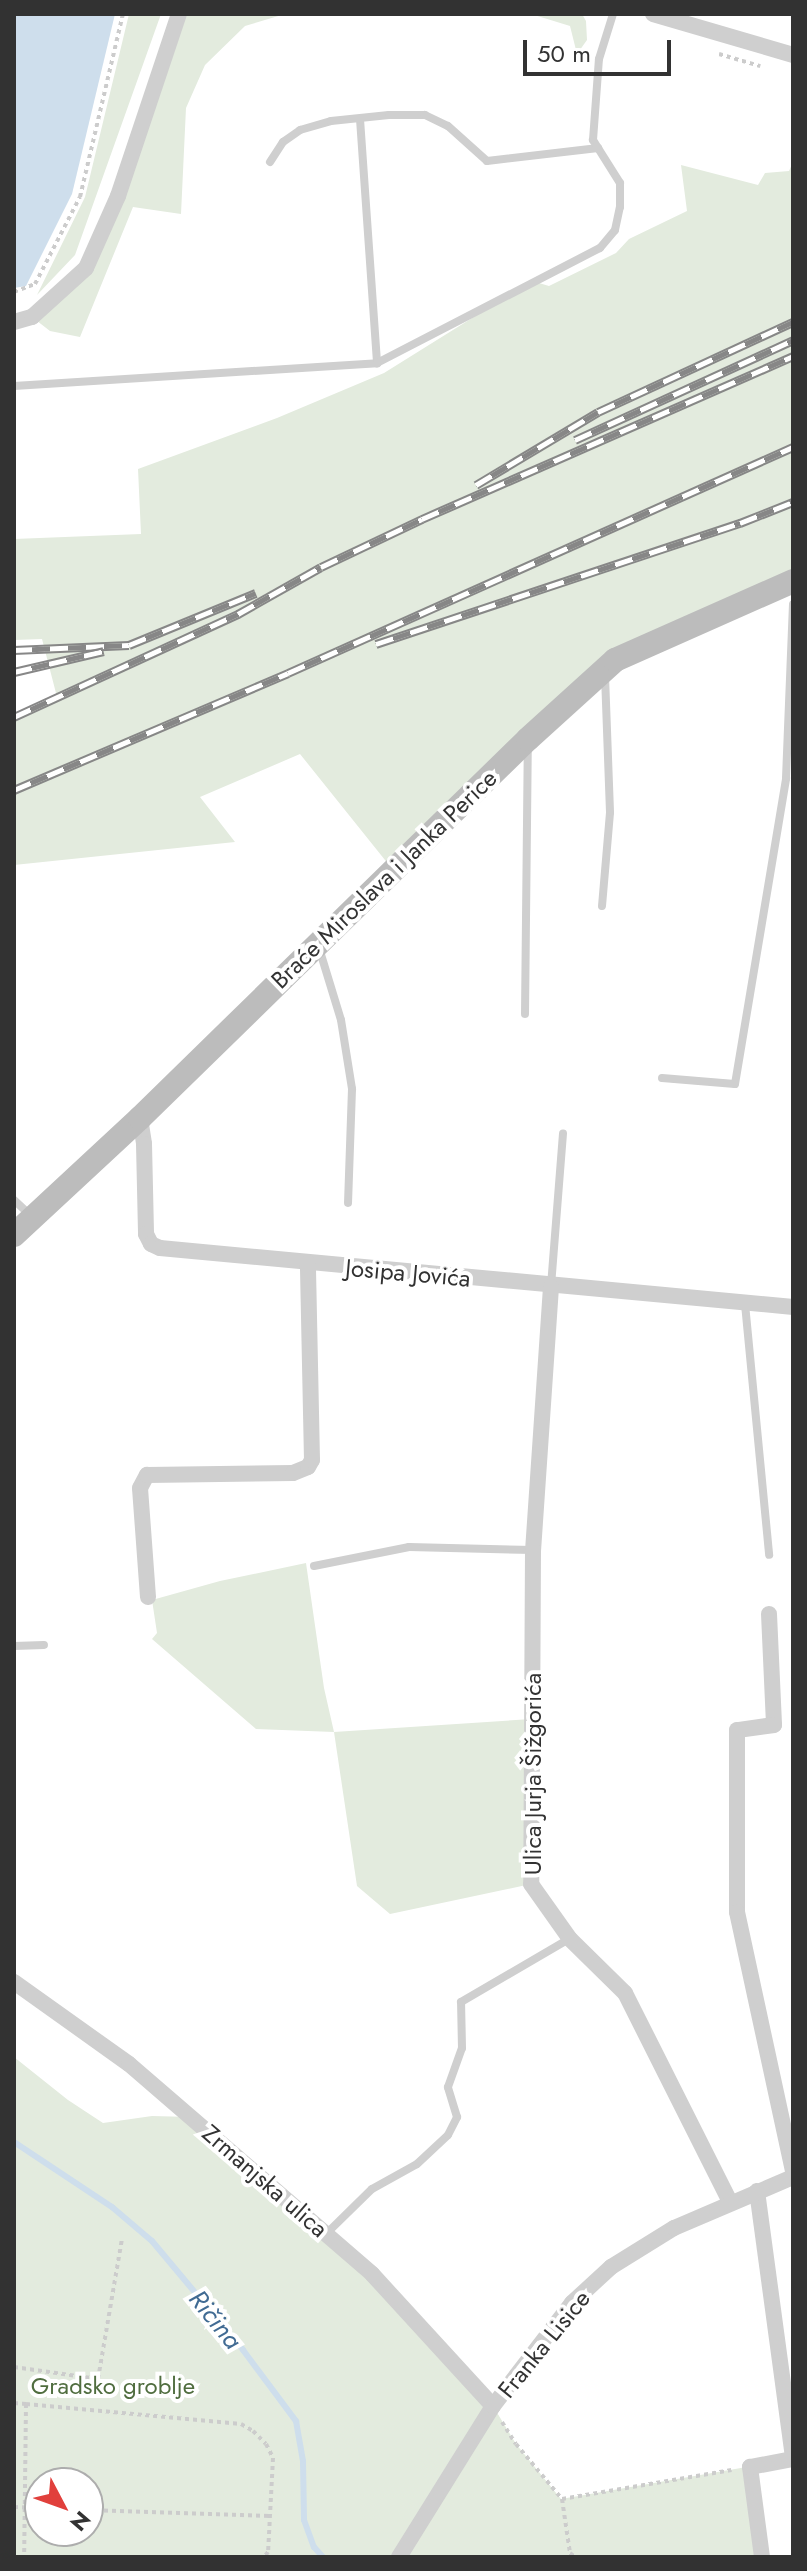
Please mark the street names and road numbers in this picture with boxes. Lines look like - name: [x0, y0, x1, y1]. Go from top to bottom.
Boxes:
- street label: Braće Miroslava i Janka Perice: [265, 764, 503, 994]
- street label: Josipa Jovića: [344, 1253, 472, 1293]
- street label: Ulica Jurja Šižgorića: [519, 1673, 547, 1875]
- street label: Zrmanjska ulica: [196, 2119, 334, 2243]
- street label: Franka Lisice: [492, 2284, 596, 2404]

